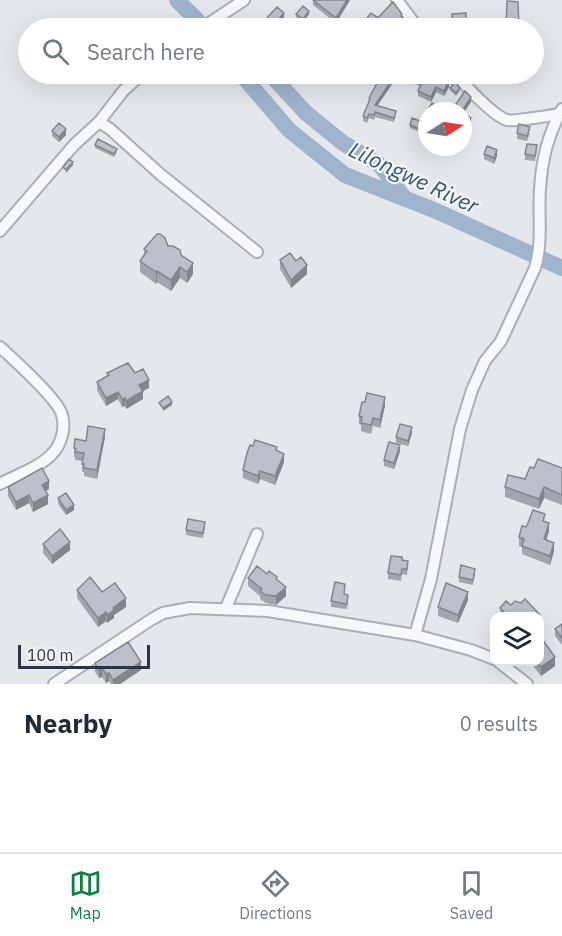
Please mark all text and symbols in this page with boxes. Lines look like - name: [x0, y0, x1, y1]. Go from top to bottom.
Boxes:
- search box: [18, 18, 544, 84]
- icon: search: [39, 35, 72, 68]
- text: Search here: [87, 37, 205, 66]
- north arrow: [418, 102, 472, 156]
- water label: Lilongwe River: [345, 134, 484, 220]
- map controls: [490, 612, 544, 666]
- button: layers: [490, 612, 544, 666]
- scale bar: [18, 642, 150, 670]
- text: 100 m: [27, 645, 74, 665]
- text: Nearby: [24, 706, 112, 740]
- text: 0 results: [460, 710, 538, 737]
- tab: Map: [69, 867, 102, 923]
- tab: Directions: [239, 867, 312, 923]
- tab: Saved: [450, 867, 493, 923]

